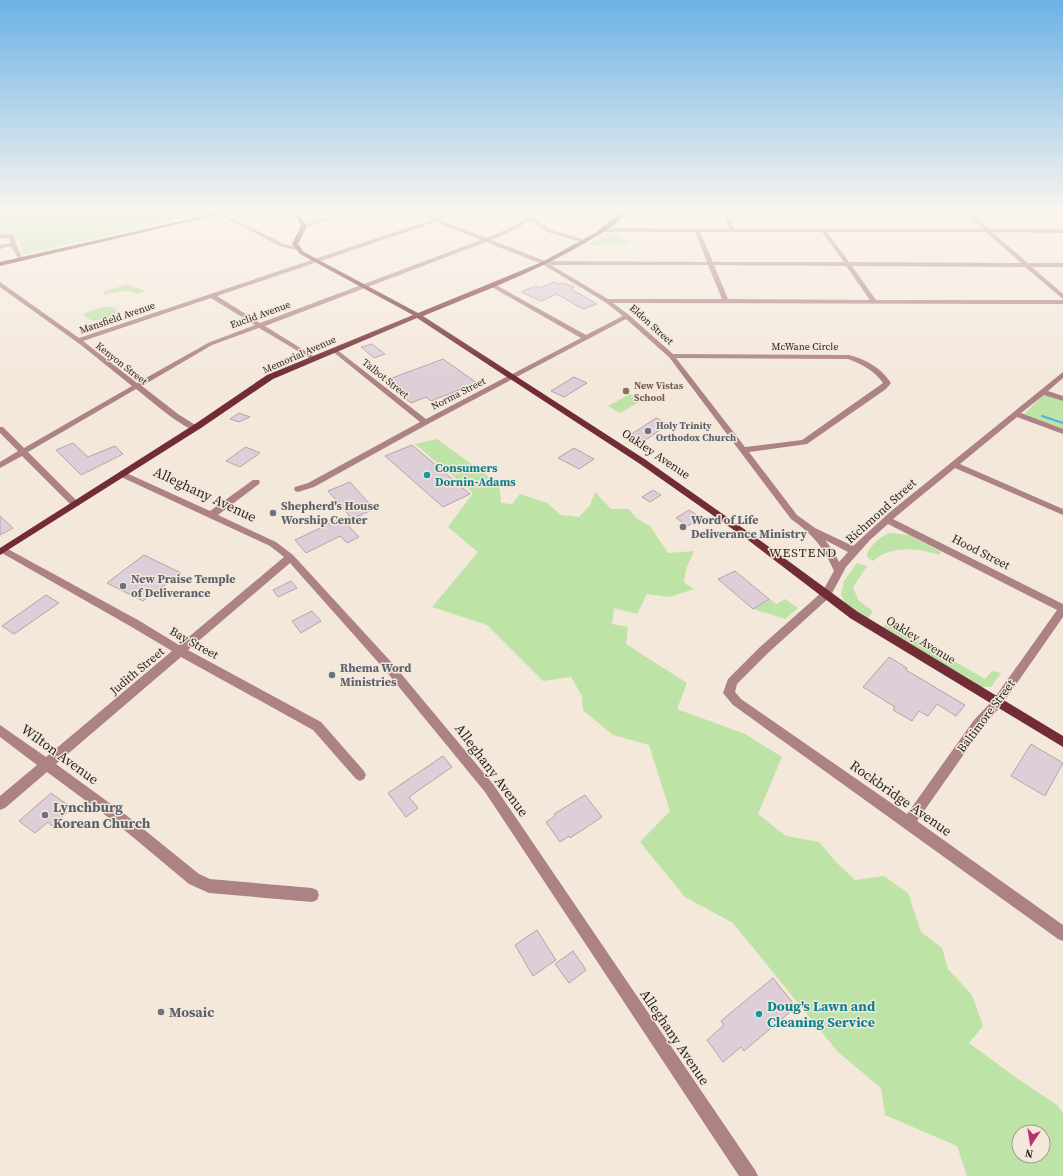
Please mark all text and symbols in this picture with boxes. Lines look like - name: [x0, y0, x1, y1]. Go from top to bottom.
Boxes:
- street label: Mansfield Avenue: [78, 298, 157, 336]
- street label: Euclid Avenue: [228, 298, 292, 331]
- street label: Eldon Street: [627, 301, 677, 348]
- street label: Memorial Avenue: [261, 332, 338, 376]
- street label: Kenyon Street: [93, 339, 151, 388]
- street label: McWane Circle: [772, 340, 838, 353]
- street label: Talbot Street: [360, 356, 412, 402]
- street label: Norma Street: [429, 374, 488, 413]
- place label: New Vistas School: [634, 379, 684, 404]
- marker: New Vistas School: [621, 386, 631, 396]
- place label: Holy Trinity Orthodox Church: [656, 419, 736, 444]
- street label: Oakley Avenue: [619, 425, 693, 483]
- marker: Holy Trinity Orthodox Church: [643, 426, 653, 436]
- place label: Consumers Dornin-Adams: [435, 460, 516, 490]
- street label: Alleghany Avenue: [150, 461, 260, 527]
- marker: Consumers Dornin-Adams: [422, 470, 432, 480]
- street label: Richmond Street: [842, 475, 920, 547]
- place label: Shepherd's House Worship Center: [281, 498, 379, 528]
- marker: Shepherd's House Worship Center: [268, 508, 278, 518]
- place label: Word of Life Deliverance Ministry: [691, 512, 808, 542]
- marker: Word of Life Deliverance Ministry: [678, 522, 688, 532]
- street label: Hood Street: [949, 531, 1013, 573]
- district label: WESTEND: [769, 544, 837, 561]
- place label: New Praise Temple of Deliverance: [131, 571, 236, 601]
- marker: New Praise Temple of Deliverance: [118, 581, 128, 591]
- street label: Oakley Avenue: [883, 612, 959, 668]
- street label: Bay Street: [167, 623, 221, 663]
- street label: Judith Street: [106, 643, 168, 699]
- place label: Rhema Word Ministries: [340, 660, 411, 690]
- marker: Rhema Word Ministries: [327, 670, 337, 680]
- street label: Baltimore Street: [953, 676, 1019, 756]
- street label: Wilton Avenue: [17, 719, 103, 789]
- street label: Alleghany Avenue: [450, 719, 534, 821]
- street label: Rockbridge Avenue: [846, 755, 956, 841]
- place label: Lynchburg Korean Church: [53, 797, 151, 833]
- marker: Lynchburg Korean Church: [40, 810, 50, 820]
- street label: Alleghany Avenue: [635, 985, 715, 1089]
- place label: Doug's Lawn and Cleaning Service: [767, 996, 876, 1032]
- place label: Mosaic: [169, 1002, 214, 1022]
- marker: Mosaic: [156, 1007, 166, 1017]
- marker: Doug's Lawn and Cleaning Service: [754, 1009, 764, 1019]
- north arrow: [1011, 1124, 1051, 1164]
- text: N: [1024, 1145, 1035, 1161]

